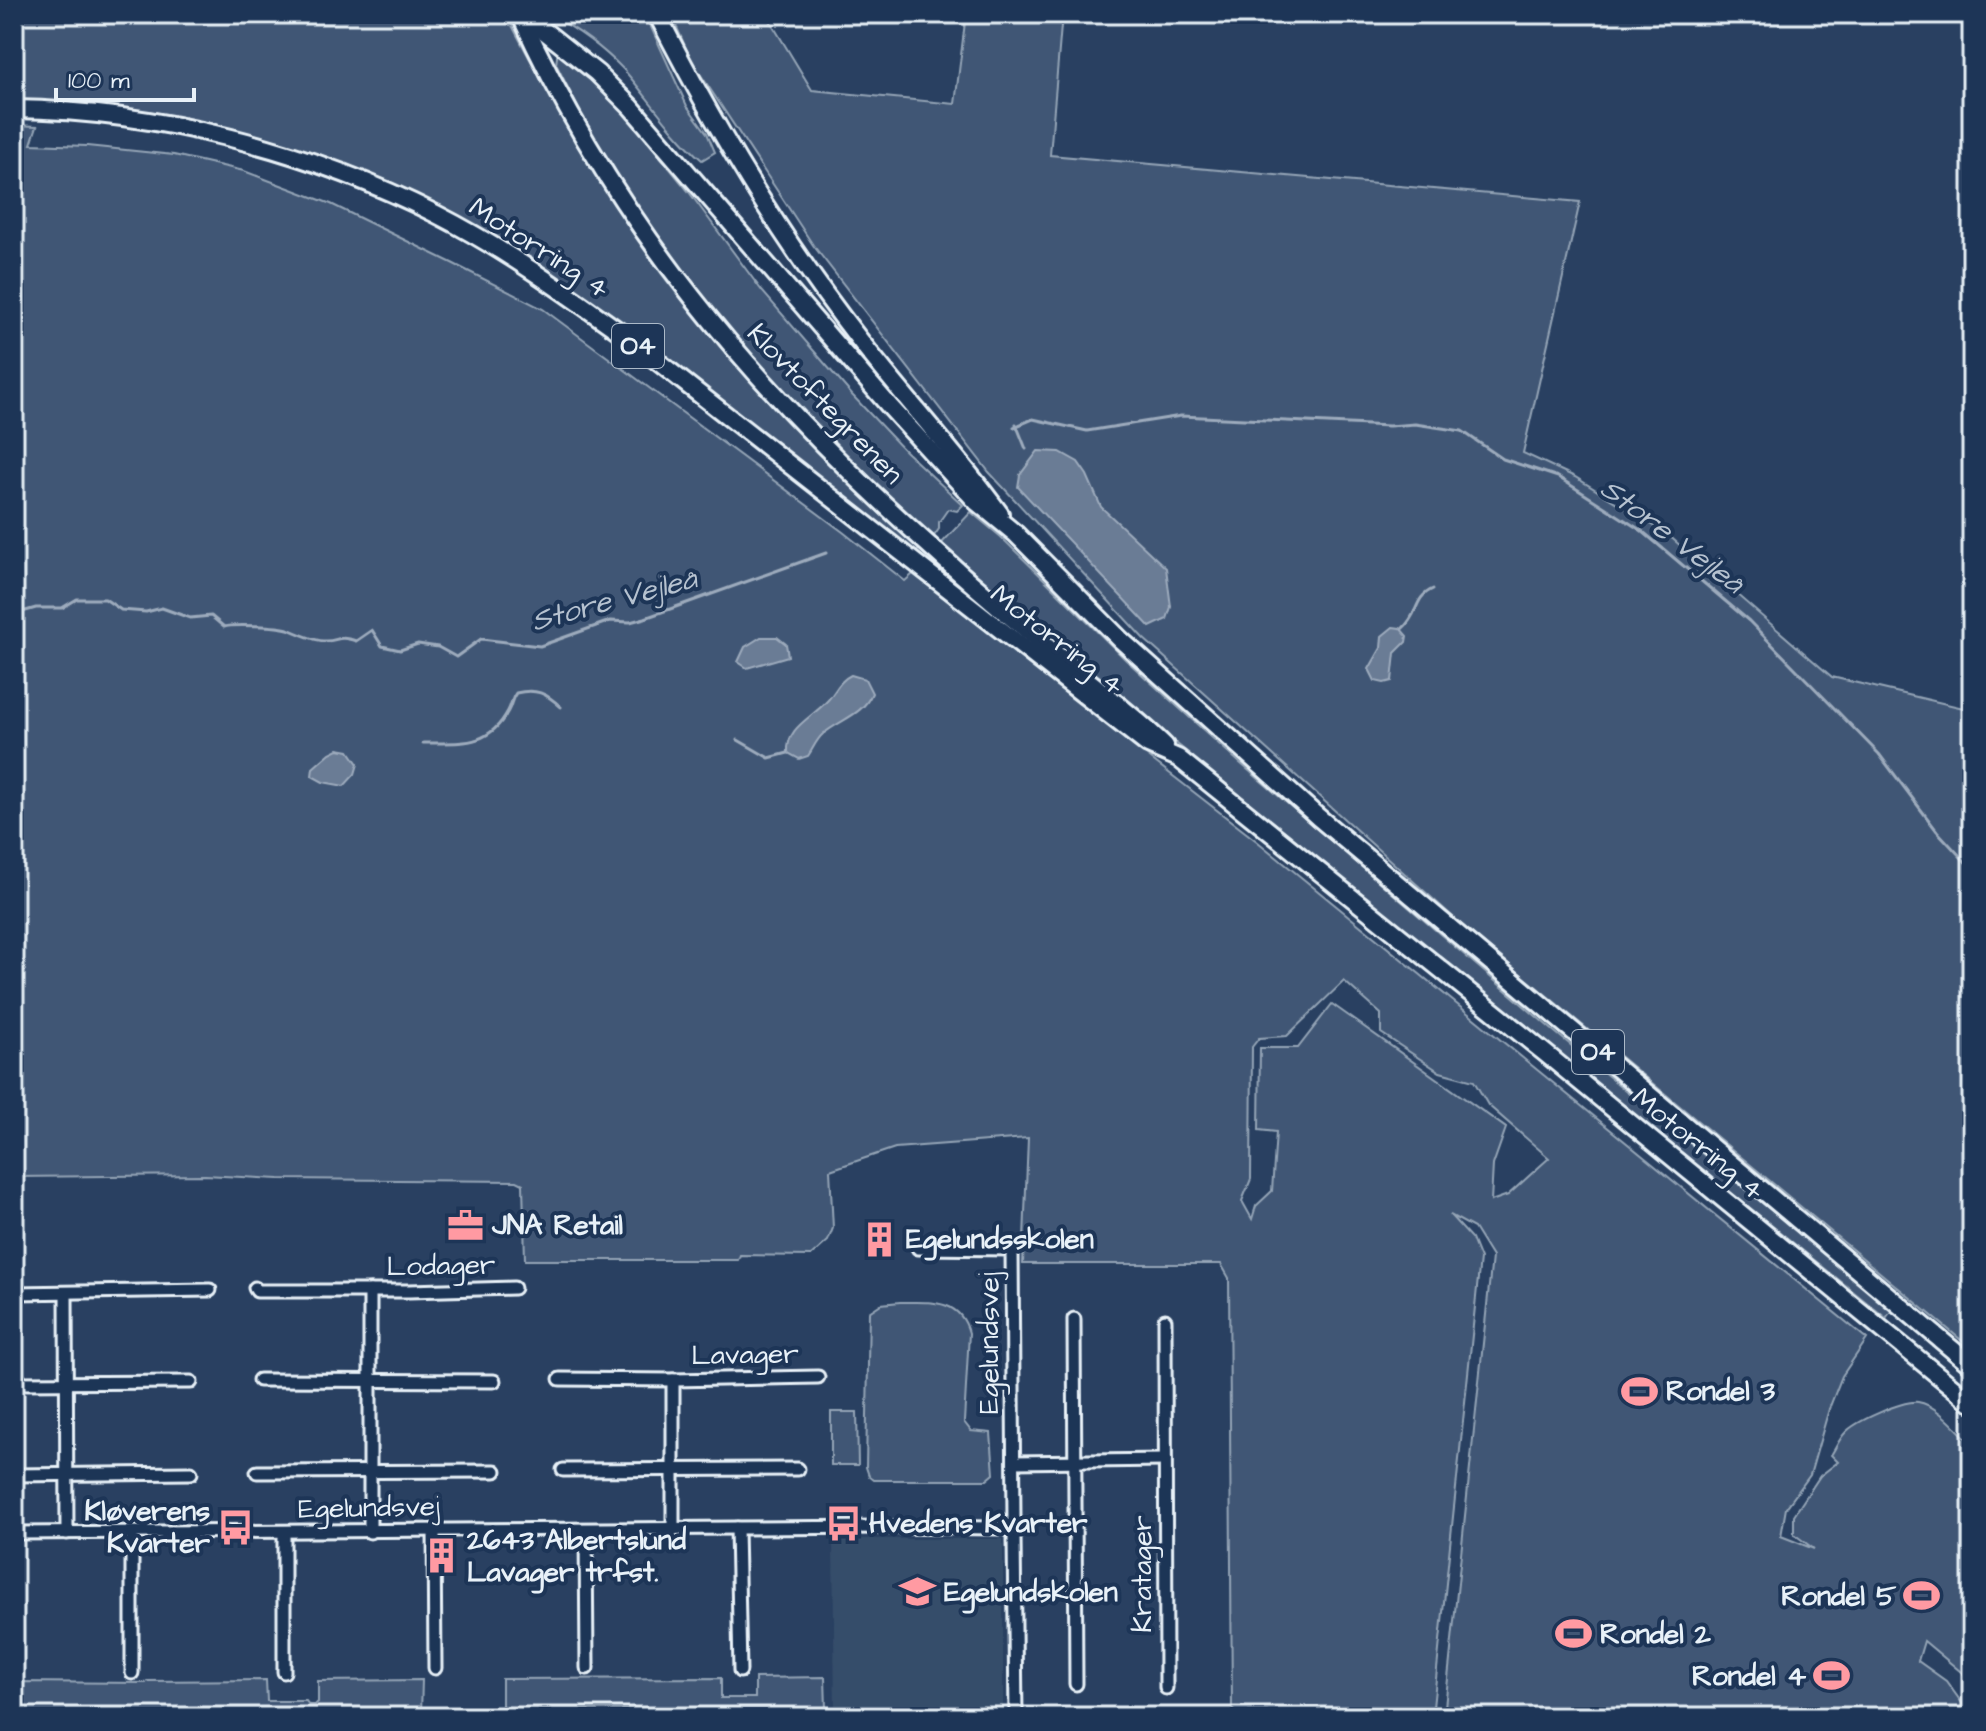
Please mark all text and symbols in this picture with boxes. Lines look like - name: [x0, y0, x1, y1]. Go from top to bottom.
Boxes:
- scale bar: [56, 52, 194, 102]
- text: 100 m: [68, 64, 130, 98]
- street label: Motorring 4: [461, 188, 617, 309]
- street label: Klovtoftegrenen: [737, 315, 912, 494]
- road number: O4: [612, 324, 664, 368]
- water label: Store Vejleå: [1592, 468, 1754, 605]
- water label: Store Vejleå: [527, 557, 703, 642]
- street label: Motorring 4: [981, 575, 1132, 705]
- road number: O4: [1572, 1030, 1624, 1074]
- street label: Motorring 4: [1623, 1079, 1772, 1210]
- office icon: JNA Retail: [447, 1206, 485, 1244]
- place label: JNA Retail: [491, 1206, 623, 1245]
- building icon: Egelundsskolen: [861, 1220, 899, 1258]
- place label: Egelundsskolen: [906, 1220, 1094, 1261]
- street label: Lodager: [386, 1246, 496, 1287]
- street label: Egelundsvej: [970, 1272, 1010, 1414]
- street label: Lavager: [691, 1335, 799, 1376]
- sports icon: Rondel 3: [1621, 1372, 1659, 1410]
- place label: Rondel 3: [1666, 1372, 1776, 1411]
- street label: Egelundsvej: [298, 1487, 440, 1530]
- place label: Kløverens Kvarter: [85, 1492, 211, 1563]
- bus stop icon: Hvedens Kvarter: [824, 1504, 862, 1542]
- place label: Hvedens Kvarter: [869, 1504, 1088, 1543]
- bus stop icon: Kløverens Kvarter: [217, 1508, 255, 1546]
- street label: Kratager: [1123, 1515, 1163, 1633]
- place label: 2643 Albertslund Lavager trfst.: [466, 1521, 687, 1594]
- building icon: 2643 Albertslund Lavager trfst.: [422, 1537, 460, 1575]
- school or university icon: Egelundskolen: [899, 1573, 937, 1611]
- place label: Egelundskolen: [944, 1573, 1118, 1614]
- place label: Rondel 5: [1781, 1577, 1897, 1616]
- sports icon: Rondel 5: [1903, 1577, 1941, 1615]
- sports icon: Rondel 2: [1555, 1615, 1593, 1653]
- place label: Rondel 2: [1600, 1615, 1712, 1654]
- place label: Rondel 4: [1692, 1657, 1807, 1696]
- sports icon: Rondel 4: [1813, 1657, 1851, 1695]

